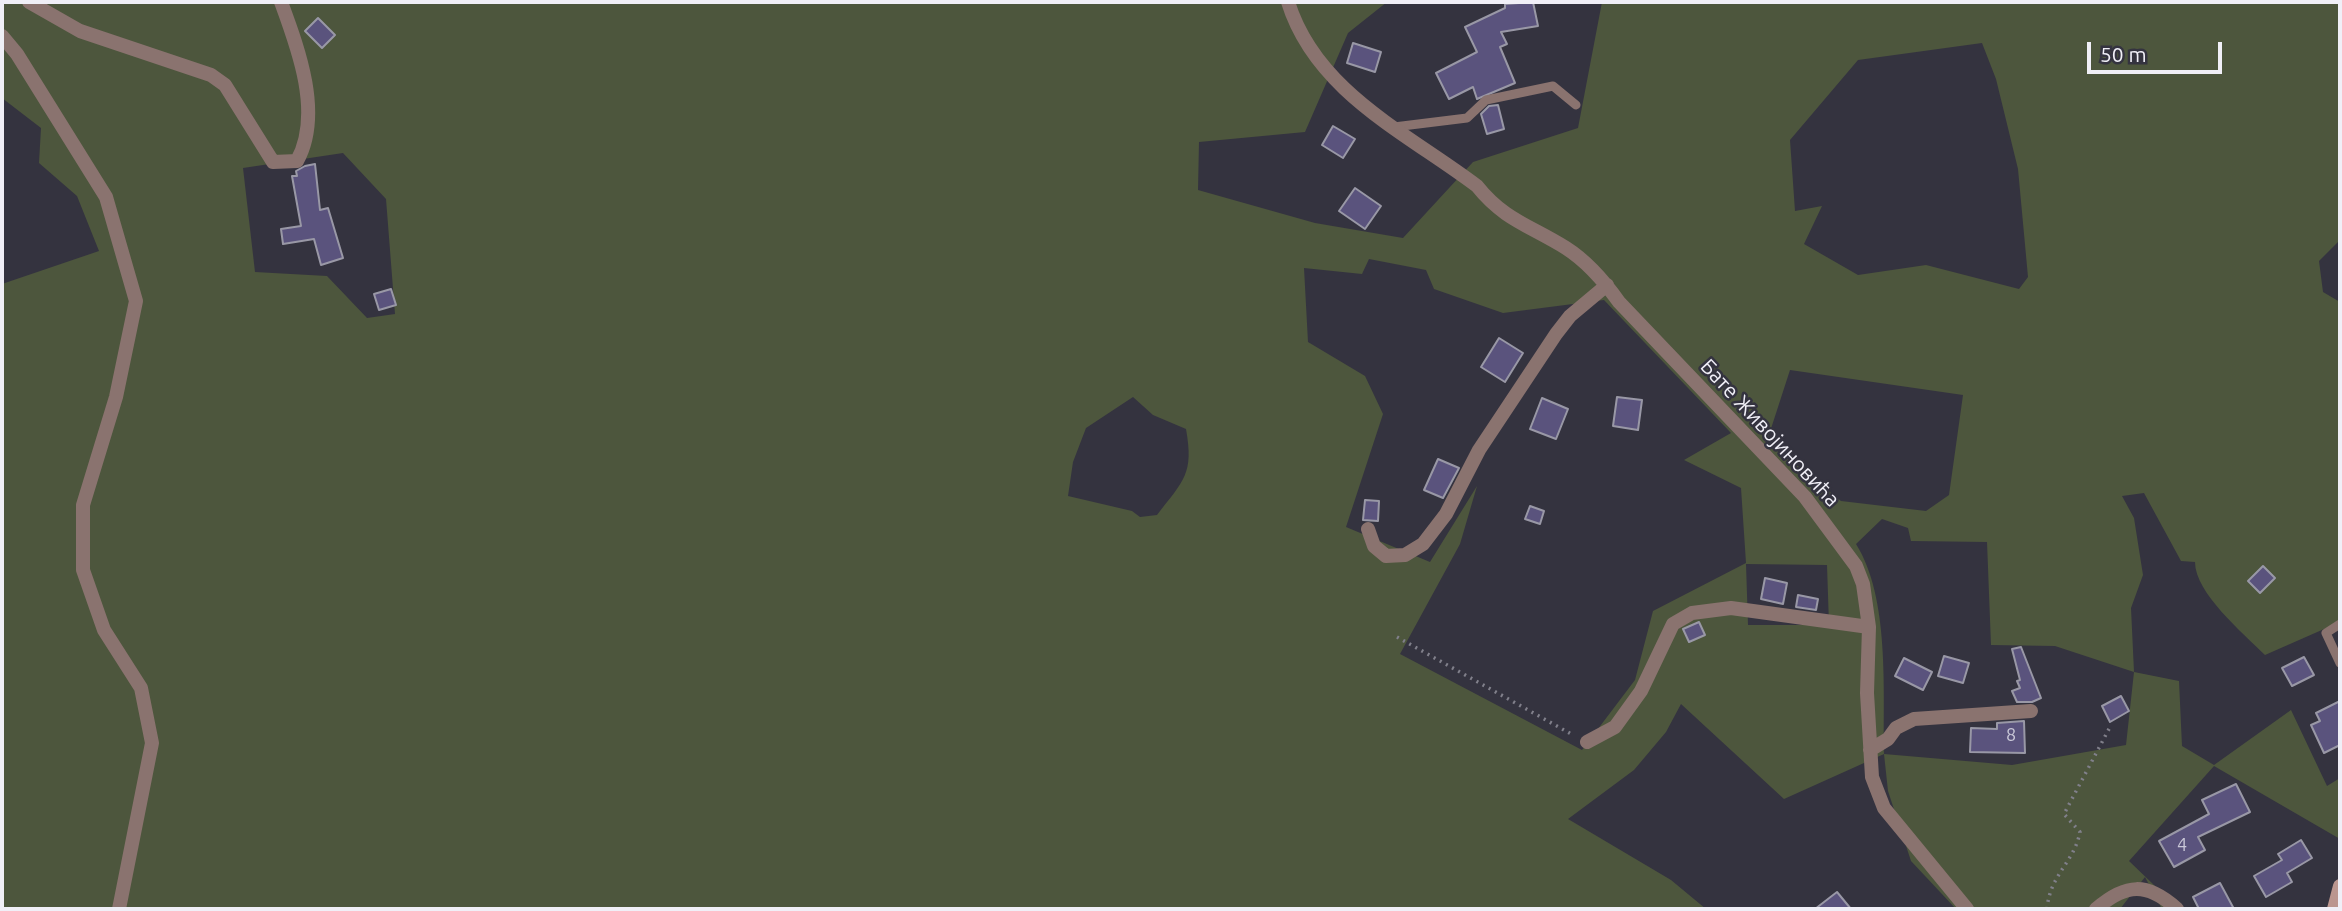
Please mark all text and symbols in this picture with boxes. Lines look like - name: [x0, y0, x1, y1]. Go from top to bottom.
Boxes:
- scale bar: [2090, 28, 2225, 72]
- text: 50 m: [2100, 42, 2147, 66]
- street label: Бате Живојиновића: [1695, 354, 1845, 512]
- house number: 8: [2006, 724, 2016, 746]
- house number: 4: [2177, 834, 2187, 856]

